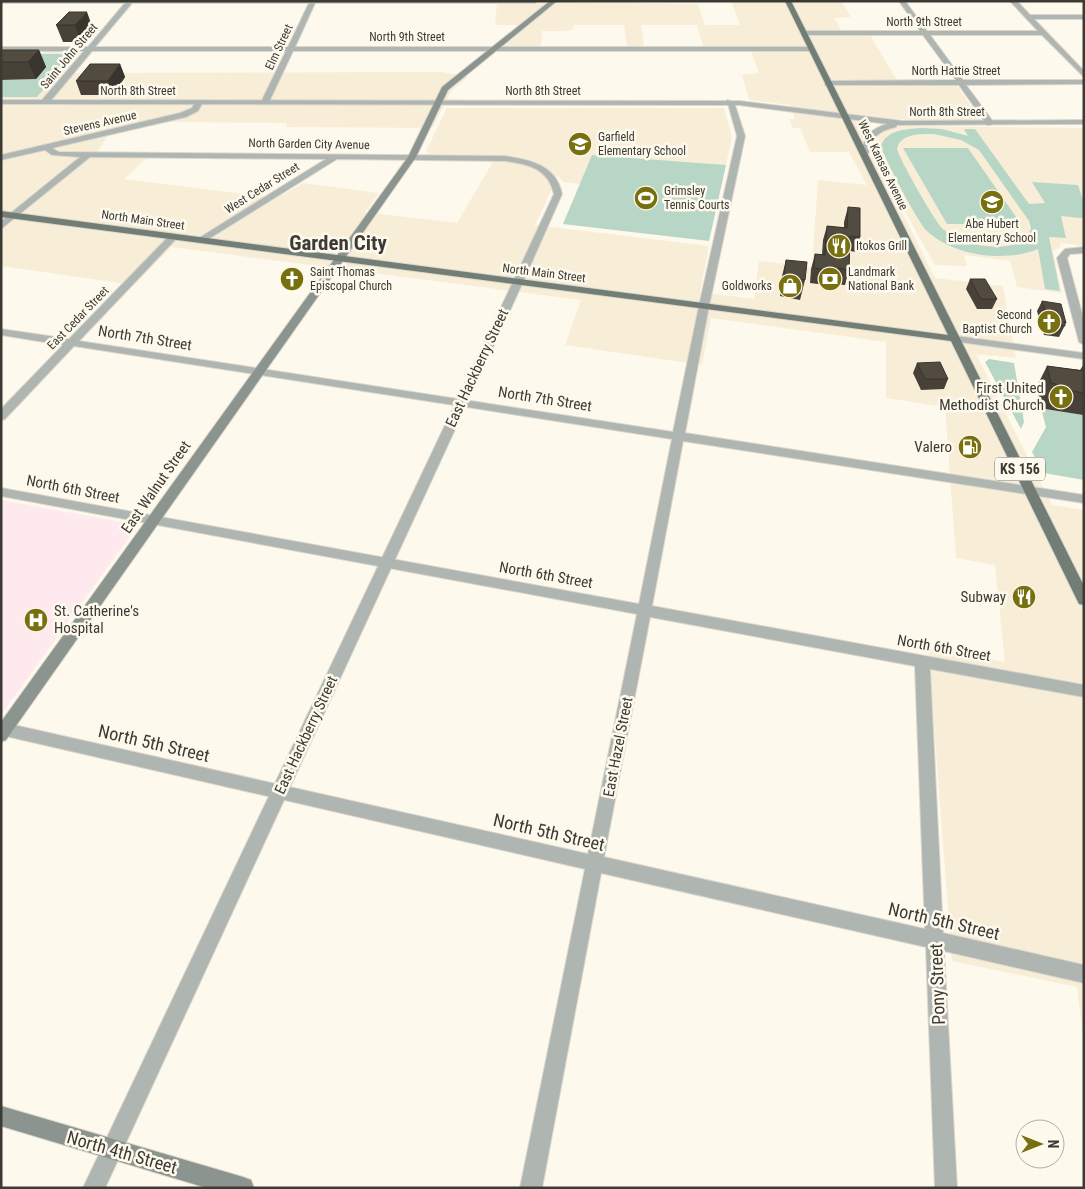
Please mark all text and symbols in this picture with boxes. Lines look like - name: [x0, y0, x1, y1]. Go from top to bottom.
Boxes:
- street label: North 9th Street: [886, 15, 962, 29]
- street label: Saint John Street: [38, 20, 101, 92]
- street label: Elm Street: [262, 22, 296, 72]
- street label: North 9th Street: [369, 30, 445, 44]
- street label: North Hattie Street: [911, 64, 1001, 78]
- street label: North 8th Street: [100, 84, 176, 98]
- street label: North 8th Street: [505, 84, 581, 98]
- street label: North 8th Street: [909, 105, 985, 119]
- street label: Stevens Avenue: [62, 108, 138, 138]
- street label: West Kansas Avenue: [855, 118, 911, 213]
- place label: Garfield Elementary School: [598, 130, 686, 158]
- school or university icon: Garfield Elementary School: [567, 131, 593, 157]
- street label: North Garden City Avenue: [248, 136, 370, 152]
- street label: West Cedar Street: [222, 159, 302, 216]
- place label: Grimsley Tennis Courts: [664, 184, 730, 212]
- sports icon: Grimsley Tennis Courts: [633, 185, 659, 211]
- school or university icon: Abe Hubert Elementary School: [979, 189, 1005, 215]
- street label: North Main Street: [101, 207, 186, 233]
- place label: Abe Hubert Elementary School: [948, 217, 1036, 245]
- district label: Garden City: [289, 231, 387, 255]
- restaurant icon: Itokos Grill: [826, 233, 852, 259]
- place label: Itokos Grill: [856, 239, 907, 253]
- street label: North Main Street: [502, 261, 587, 285]
- place label: Saint Thomas Episcopal Church: [310, 265, 392, 293]
- place label: Landmark National Bank: [848, 265, 915, 293]
- church icon: Saint Thomas Episcopal Church: [279, 266, 305, 292]
- bank icon: Landmark National Bank: [817, 266, 843, 292]
- shop icon: Goldworks: [777, 273, 803, 299]
- place label: Goldworks: [722, 279, 772, 293]
- street label: East Cedar Street: [44, 283, 112, 352]
- street label: East Hackberry Street: [442, 306, 512, 430]
- place label: Second Baptist Church: [962, 308, 1032, 336]
- church icon: Second Baptist Church: [1036, 309, 1062, 335]
- street label: North 7th Street: [97, 322, 193, 354]
- place label: First United Methodist Church: [939, 379, 1044, 414]
- street label: North 7th Street: [497, 383, 593, 415]
- church icon: First United Methodist Church: [1048, 384, 1074, 410]
- fuel station icon: Valero: [957, 434, 983, 460]
- street label: East Walnut Street: [117, 437, 195, 537]
- place label: Valero: [914, 438, 952, 456]
- road number: KS 156: [995, 458, 1045, 480]
- street label: North 6th Street: [25, 471, 121, 507]
- street label: North 6th Street: [498, 558, 594, 592]
- restaurant icon: Subway: [1011, 584, 1037, 610]
- place label: Subway: [961, 588, 1006, 606]
- place label: St. Catherine's Hospital: [54, 602, 139, 637]
- hospital icon: St. Catherine's Hospital: [23, 607, 49, 633]
- street label: North 6th Street: [896, 631, 992, 665]
- street label: East Hackberry Street: [271, 673, 341, 797]
- street label: East Hazel Street: [599, 696, 637, 798]
- street label: North 5th Street: [96, 720, 212, 766]
- street label: North 5th Street: [491, 809, 607, 855]
- street label: North 5th Street: [886, 898, 1002, 944]
- street label: Pony Street: [925, 943, 949, 1025]
- north arrow: [1015, 1119, 1065, 1169]
- street label: North 4th Street: [65, 1126, 179, 1178]
- text: N: [1045, 1140, 1061, 1148]

